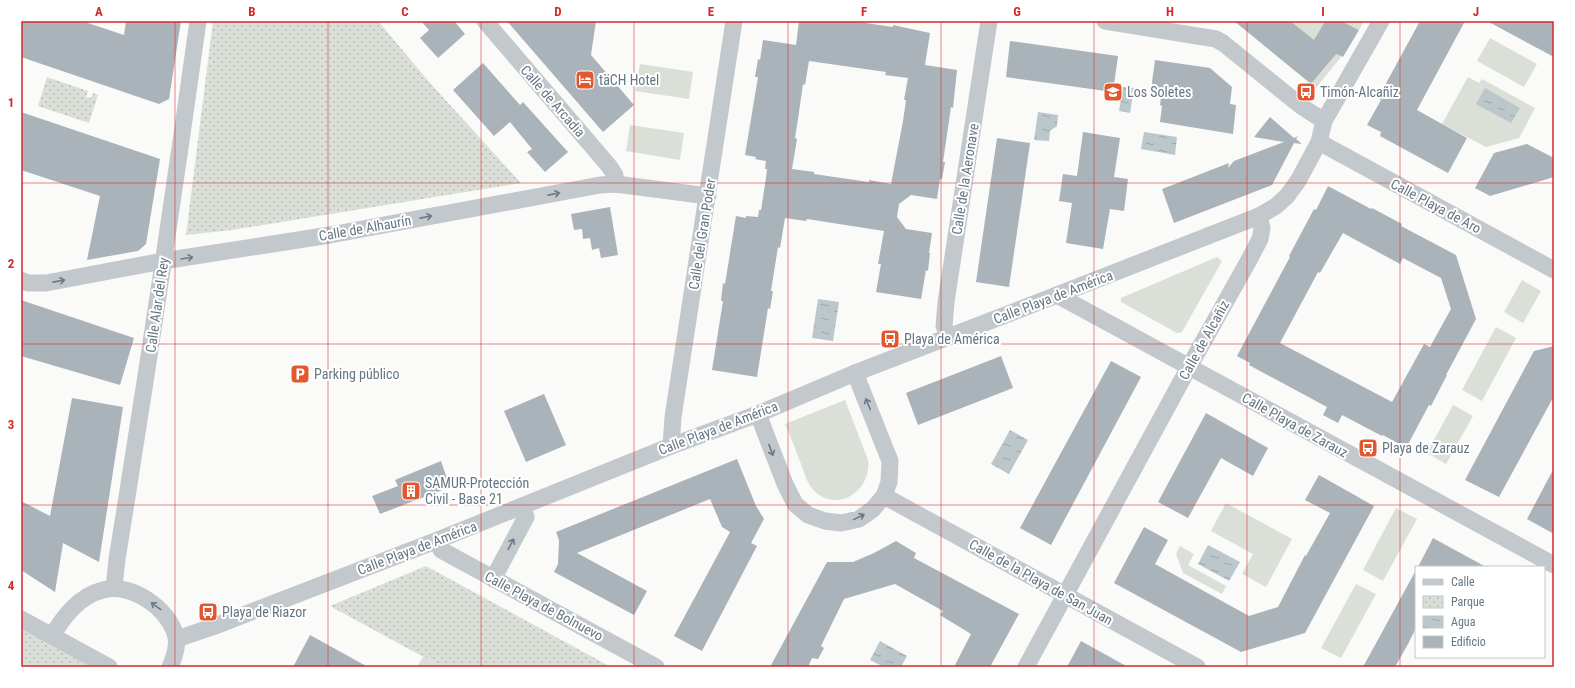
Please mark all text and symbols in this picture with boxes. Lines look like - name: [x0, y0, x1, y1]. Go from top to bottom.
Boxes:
- text: A: [95, 4, 103, 19]
- text: B: [248, 4, 256, 19]
- text: C: [401, 4, 409, 19]
- text: D: [554, 4, 562, 19]
- text: E: [708, 4, 715, 19]
- text: F: [861, 4, 867, 19]
- text: G: [1013, 4, 1021, 19]
- text: H: [1166, 4, 1174, 19]
- text: I: [1321, 4, 1325, 19]
- text: J: [1473, 4, 1479, 19]
- street label: Calle de Arcadia: [518, 62, 588, 140]
- hotel icon: täCH Hotel: [574, 69, 596, 91]
- place label: täCH Hotel: [599, 72, 659, 88]
- school or university icon: Los Soletes: [1102, 81, 1124, 103]
- bus stop icon: Timón-Alcañiz: [1295, 81, 1317, 103]
- place label: Los Soletes: [1127, 84, 1191, 100]
- place label: Timón-Alcañiz: [1320, 84, 1399, 100]
- text: 1: [8, 95, 14, 110]
- street label: Calle de la Aeronave: [948, 122, 982, 236]
- street label: Calle Playa de Aro: [1388, 175, 1484, 237]
- street label: Calle del Gran Poder: [685, 177, 719, 291]
- one-way arrow: [547, 190, 560, 198]
- street label: Calle de Alhaurín: [318, 212, 412, 244]
- one-way arrow: [419, 213, 432, 221]
- one-way arrow: [180, 254, 193, 262]
- text: 2: [8, 256, 15, 271]
- street label: Calle Alar del Rey: [142, 256, 172, 354]
- street label: Calle Playa de América: [991, 267, 1115, 327]
- one-way arrow: [52, 276, 65, 284]
- street label: Calle de Alcañiz: [1176, 298, 1232, 382]
- bus stop icon: Playa de América: [879, 328, 901, 350]
- place label: Playa de América: [904, 331, 1000, 347]
- parking icon: Parking público: [289, 363, 311, 385]
- place label: Parking público: [314, 366, 400, 382]
- street label: Calle Playa de Zarauz: [1239, 389, 1351, 461]
- street label: Calle Playa de América: [656, 398, 780, 458]
- one-way arrow: [864, 398, 871, 410]
- text: 3: [8, 417, 14, 432]
- bus stop icon: Playa de Zarauz: [1357, 437, 1379, 459]
- place label: Playa de Zarauz: [1382, 440, 1470, 456]
- one-way arrow: [768, 444, 776, 456]
- place label: SAMUR-Protección Civil - Base 21: [425, 475, 529, 507]
- building icon: SAMUR-Protección Civil - Base 21: [400, 480, 422, 502]
- one-way arrow: [853, 513, 865, 520]
- street label: Calle Playa de América: [355, 518, 479, 578]
- street label: Calle de la Playa de San Juan: [966, 536, 1116, 628]
- one-way arrow: [508, 539, 515, 551]
- legend: [1415, 566, 1545, 658]
- street label: Calle Playa de Bolnuevo: [482, 568, 606, 644]
- text: Calle: [1451, 575, 1475, 589]
- text: 4: [8, 578, 15, 593]
- text: Parque: [1451, 595, 1485, 609]
- bus stop icon: Playa de Riazor: [197, 601, 219, 623]
- one-way arrow: [151, 602, 162, 611]
- place label: Playa de Riazor: [222, 604, 307, 620]
- text: Agua: [1451, 615, 1476, 629]
- text: Edificio: [1451, 635, 1486, 649]

